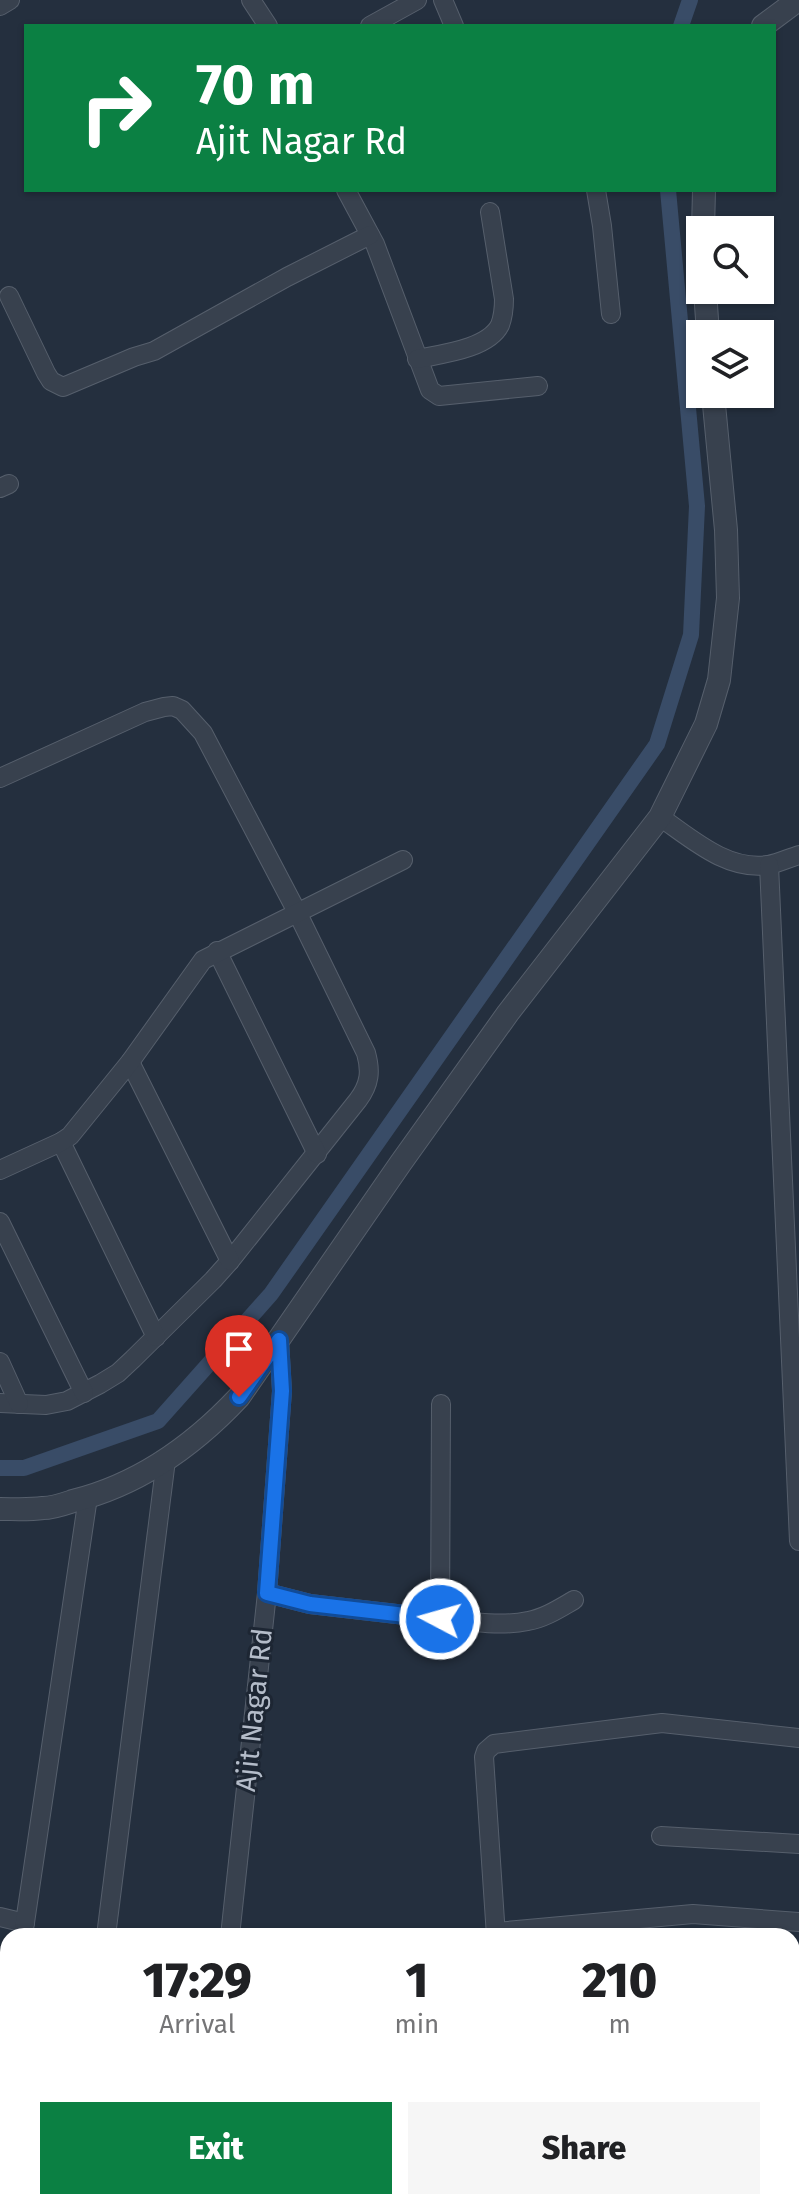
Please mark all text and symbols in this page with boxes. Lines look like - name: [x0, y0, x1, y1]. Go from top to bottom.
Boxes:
- text: 70 m: [196, 52, 315, 119]
- icon: right: [64, 56, 168, 160]
- text: Ajit Nagar Rd: [196, 120, 407, 164]
- map controls: [686, 216, 774, 408]
- button: search: [686, 216, 774, 304]
- button: layers: [686, 320, 774, 408]
- pin: [205, 1315, 273, 1397]
- icon: arrive: [217, 1327, 261, 1371]
- position arrow: [398, 1577, 482, 1661]
- street label: Ajit Nagar Rd: [229, 1627, 279, 1793]
- text: 17:29: [143, 1952, 252, 2010]
- text: 1: [406, 1952, 428, 2010]
- text: 210: [582, 1952, 657, 2010]
- text: Arrival: [159, 2009, 235, 2040]
- text: min: [394, 2009, 439, 2040]
- text: m: [608, 2009, 631, 2040]
- button: Exit: [40, 2102, 392, 2194]
- button: Share: [408, 2102, 760, 2194]

